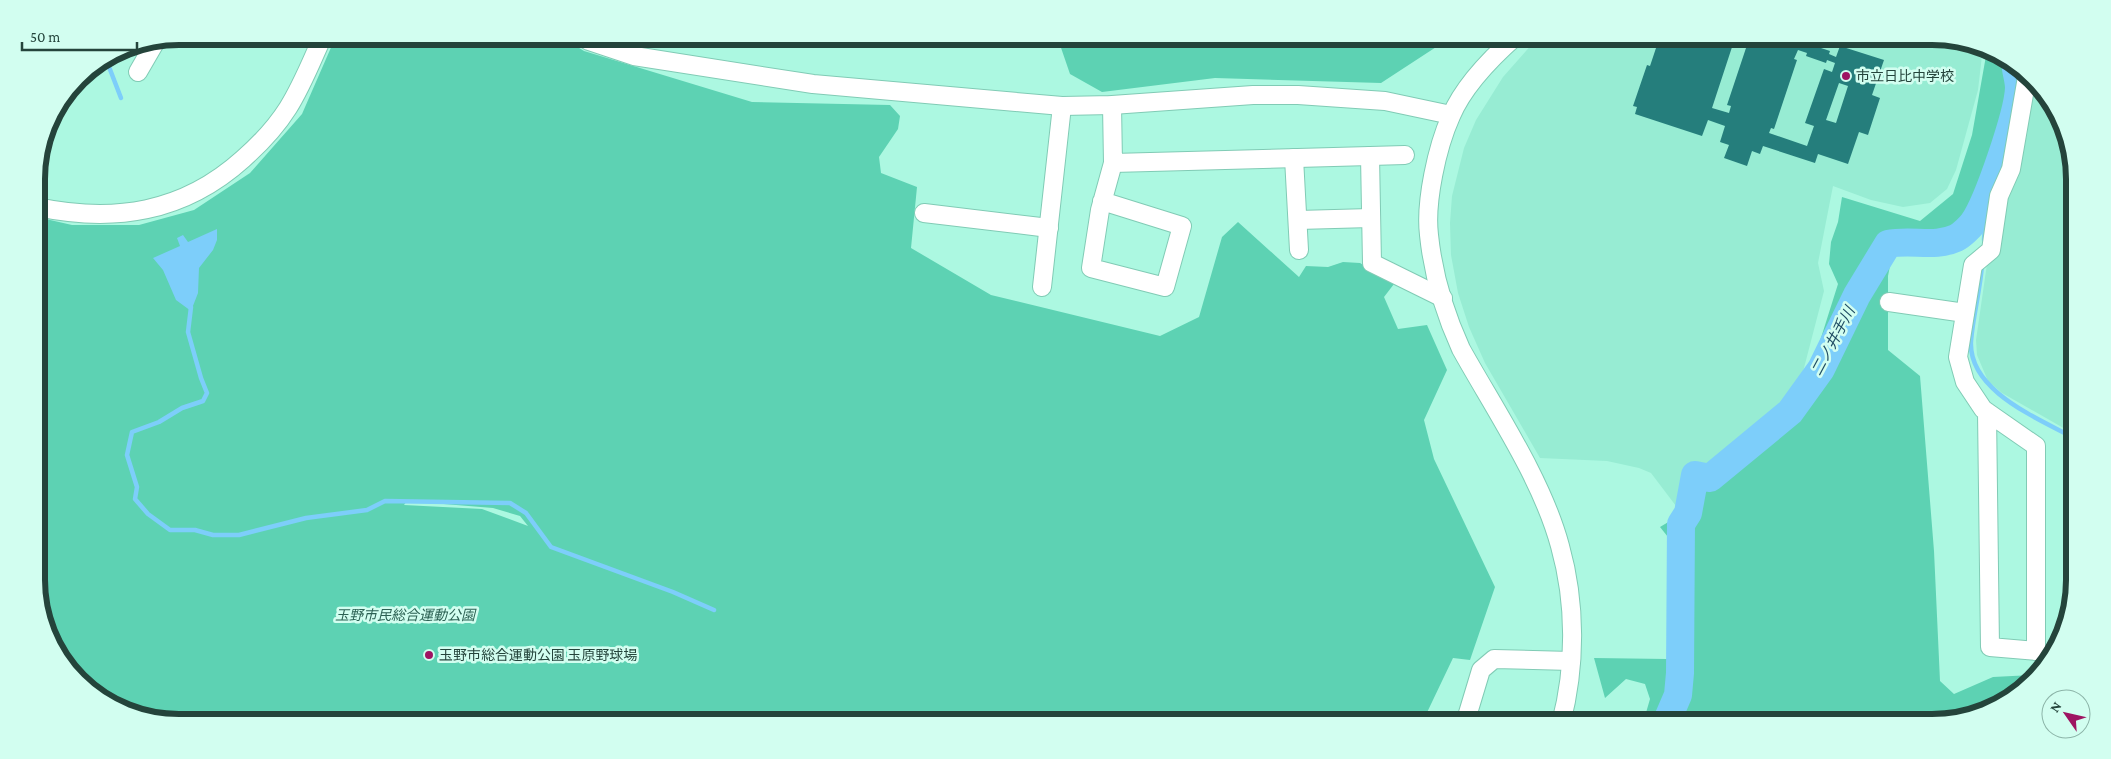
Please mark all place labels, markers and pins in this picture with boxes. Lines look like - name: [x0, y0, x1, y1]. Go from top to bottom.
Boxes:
- place label: 市立日比中学校: [1856, 68, 1954, 84]
- marker: 市立日比中学校: [1840, 70, 1852, 82]
- place label: 玉野市総合運動公園 玉原野球場: [439, 647, 638, 663]
- marker: 玉野市総合運動公園 玉原野球場: [423, 649, 435, 661]

